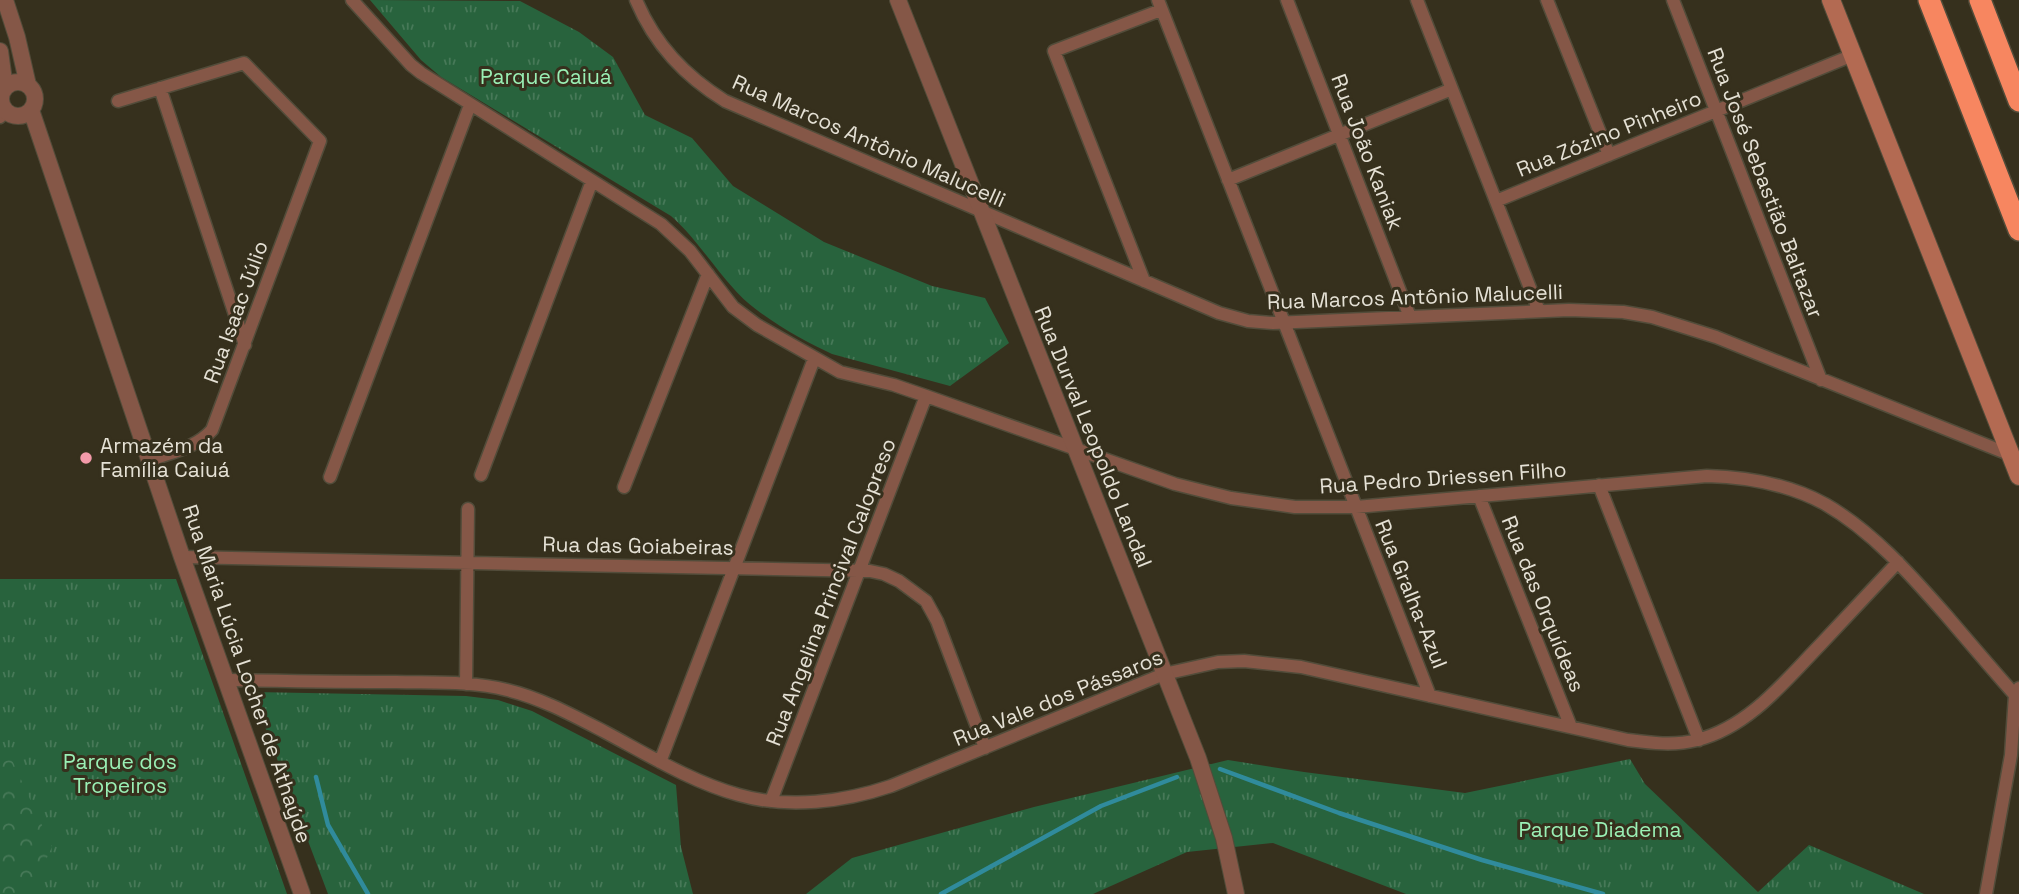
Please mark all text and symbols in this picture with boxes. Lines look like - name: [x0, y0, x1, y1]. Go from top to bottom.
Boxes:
- street label: Rua José Sebastião Baltazar: [1701, 44, 1830, 322]
- park label: Parque Caiuá: [480, 63, 612, 90]
- street label: Rua Marcos Antônio Malucelli: [728, 68, 1010, 213]
- street label: Rua João Kaniak: [1325, 70, 1410, 234]
- street label: Rua Zózino Pinheiro: [1512, 84, 1705, 183]
- street label: Rua Isaac Júlio: [197, 237, 274, 387]
- street label: Rua Marcos Antônio Malucelli: [1267, 278, 1563, 315]
- street label: Rua Durval Leopoldo Landal: [1029, 302, 1158, 571]
- place label: Armazém da Família Caiuá: [100, 432, 230, 483]
- street label: Rua Angelina Princival Calopreso: [759, 434, 902, 749]
- marker: Armazém da Família Caiuá: [78, 450, 94, 466]
- street label: Rua Pedro Driessen Filho: [1319, 455, 1567, 500]
- street label: Rua Maria Lúcia Locher de Athaýde: [177, 501, 318, 847]
- street label: Rua das Orquídeas: [1496, 512, 1591, 696]
- street label: Rua Gralha-Azul: [1369, 515, 1454, 672]
- street label: Rua das Goiabeiras: [542, 530, 734, 561]
- street label: Rua Vale dos Pássaros: [949, 643, 1167, 752]
- park label: Parque dos Tropeiros: [63, 748, 177, 799]
- park label: Parque Diadema: [1518, 816, 1682, 843]

